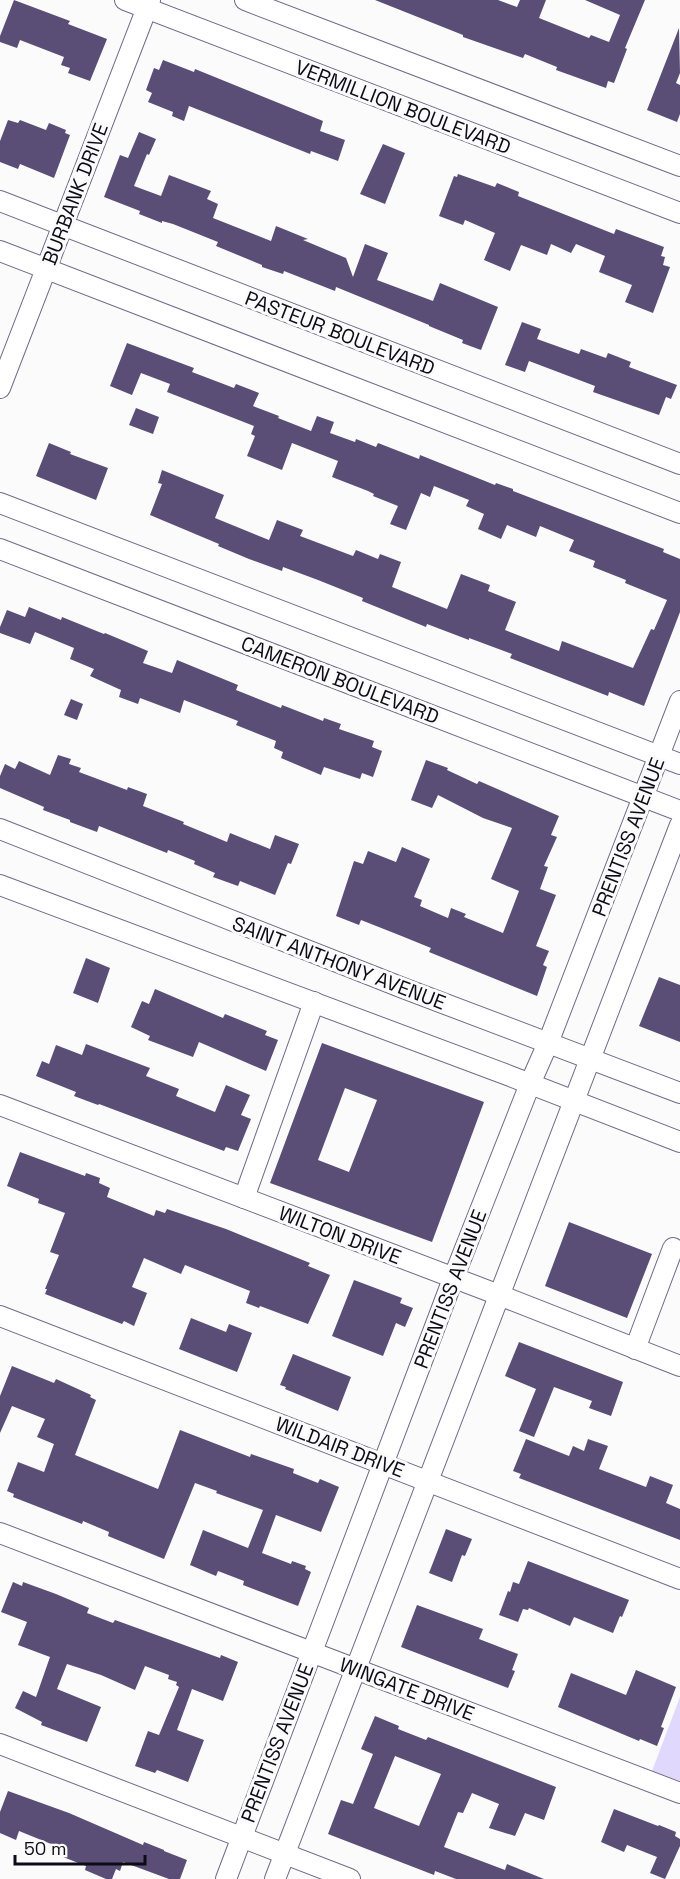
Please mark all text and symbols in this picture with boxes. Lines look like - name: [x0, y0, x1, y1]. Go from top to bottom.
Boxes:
- street label: VERMILLION BOULEVARD: [292, 54, 514, 160]
- street label: BURBANK DRIVE: [36, 119, 114, 269]
- street label: PASTEUR BOULEVARD: [241, 285, 439, 381]
- street label: CAMERON BOULEVARD: [237, 630, 443, 730]
- street label: PRENTISS AVENUE: [586, 754, 670, 920]
- street label: SAINT ANTHONY AVENUE: [229, 910, 449, 1016]
- street label: WILTON DRIVE: [275, 1200, 405, 1270]
- street label: PRENTISS AVENUE: [408, 1206, 492, 1372]
- street label: WILDAIR DRIVE: [272, 1410, 408, 1484]
- street label: WINGATE DRIVE: [336, 1651, 478, 1727]
- street label: PRENTISS AVENUE: [235, 1660, 319, 1826]
- scale bar: [15, 1828, 146, 1866]
- text: 50 m: [24, 1837, 66, 1860]

